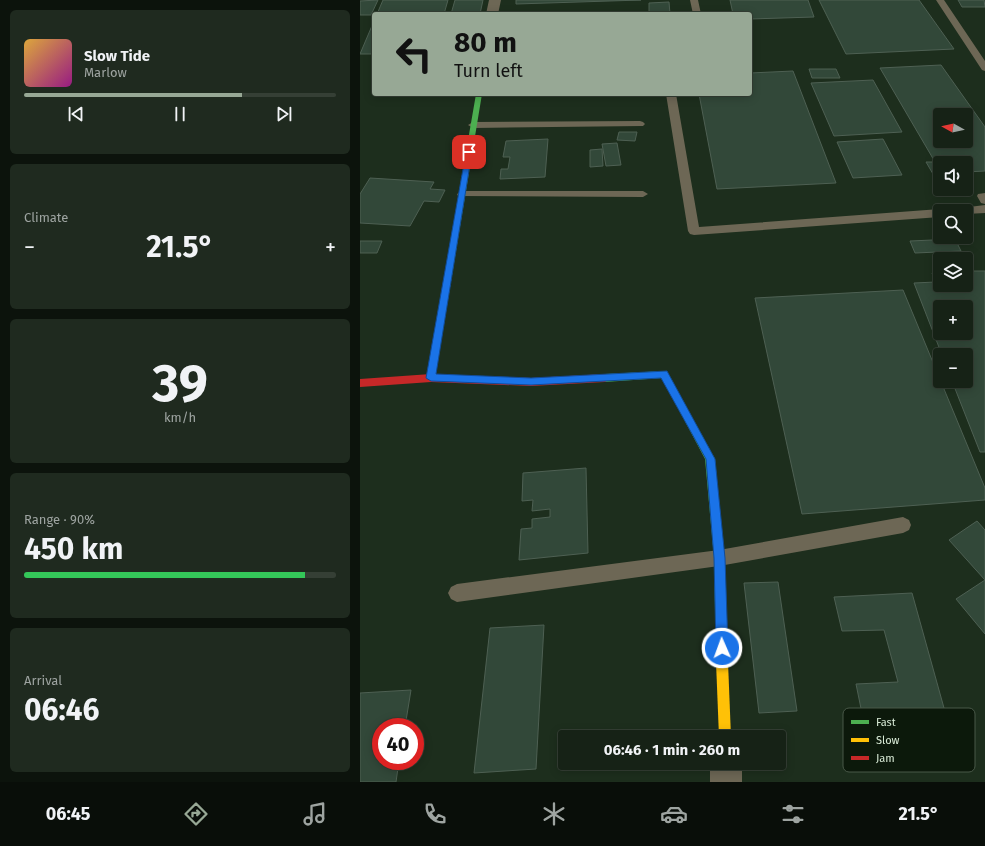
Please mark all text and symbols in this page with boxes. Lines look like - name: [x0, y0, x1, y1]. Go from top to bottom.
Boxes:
- text: 80 m: [454, 26, 517, 59]
- icon: left: [388, 28, 440, 80]
- text: Slow Tide: [84, 47, 150, 65]
- text: Turn left: [454, 60, 523, 82]
- text: Marlow: [84, 65, 127, 80]
- icon: previous: [65, 103, 87, 125]
- icon: pause: [169, 103, 191, 125]
- icon: next: [273, 103, 295, 125]
- north arrow: [933, 108, 973, 148]
- map controls: [933, 108, 973, 388]
- pin: [452, 135, 486, 169]
- icon: arrive: [458, 141, 480, 163]
- button: sound: [933, 156, 973, 196]
- button: search: [933, 204, 973, 244]
- text: Climate: [24, 210, 68, 225]
- text: 21.5°: [146, 229, 214, 265]
- text: −: [24, 234, 35, 261]
- text: +: [325, 234, 336, 261]
- button: layers: [933, 252, 973, 292]
- button: +: [933, 300, 973, 340]
- button: −: [933, 348, 973, 388]
- text: 39: [152, 352, 208, 415]
- text: km/h: [164, 410, 196, 425]
- text: Range · 90%: [24, 512, 95, 527]
- text: 450 km: [24, 531, 123, 567]
- position arrow: [701, 627, 743, 669]
- text: Arrival: [24, 673, 62, 688]
- text: 06:46: [24, 692, 99, 728]
- legend: [843, 708, 975, 772]
- text: Fast: [876, 716, 896, 729]
- speed limit sign: 40: [372, 718, 424, 770]
- text: Slow: [876, 734, 900, 747]
- text: 06:46 · 1 min · 260 m: [604, 741, 740, 759]
- text: Jam: [876, 752, 895, 765]
- icon: directions: [182, 800, 210, 828]
- icon: music: [301, 800, 329, 828]
- icon: phone: [421, 800, 449, 828]
- icon: climate: [540, 800, 568, 828]
- icon: car: [660, 800, 688, 828]
- icon: filters: [779, 800, 807, 828]
- text: 06:45: [46, 803, 90, 825]
- text: 21.5°: [899, 803, 939, 825]

